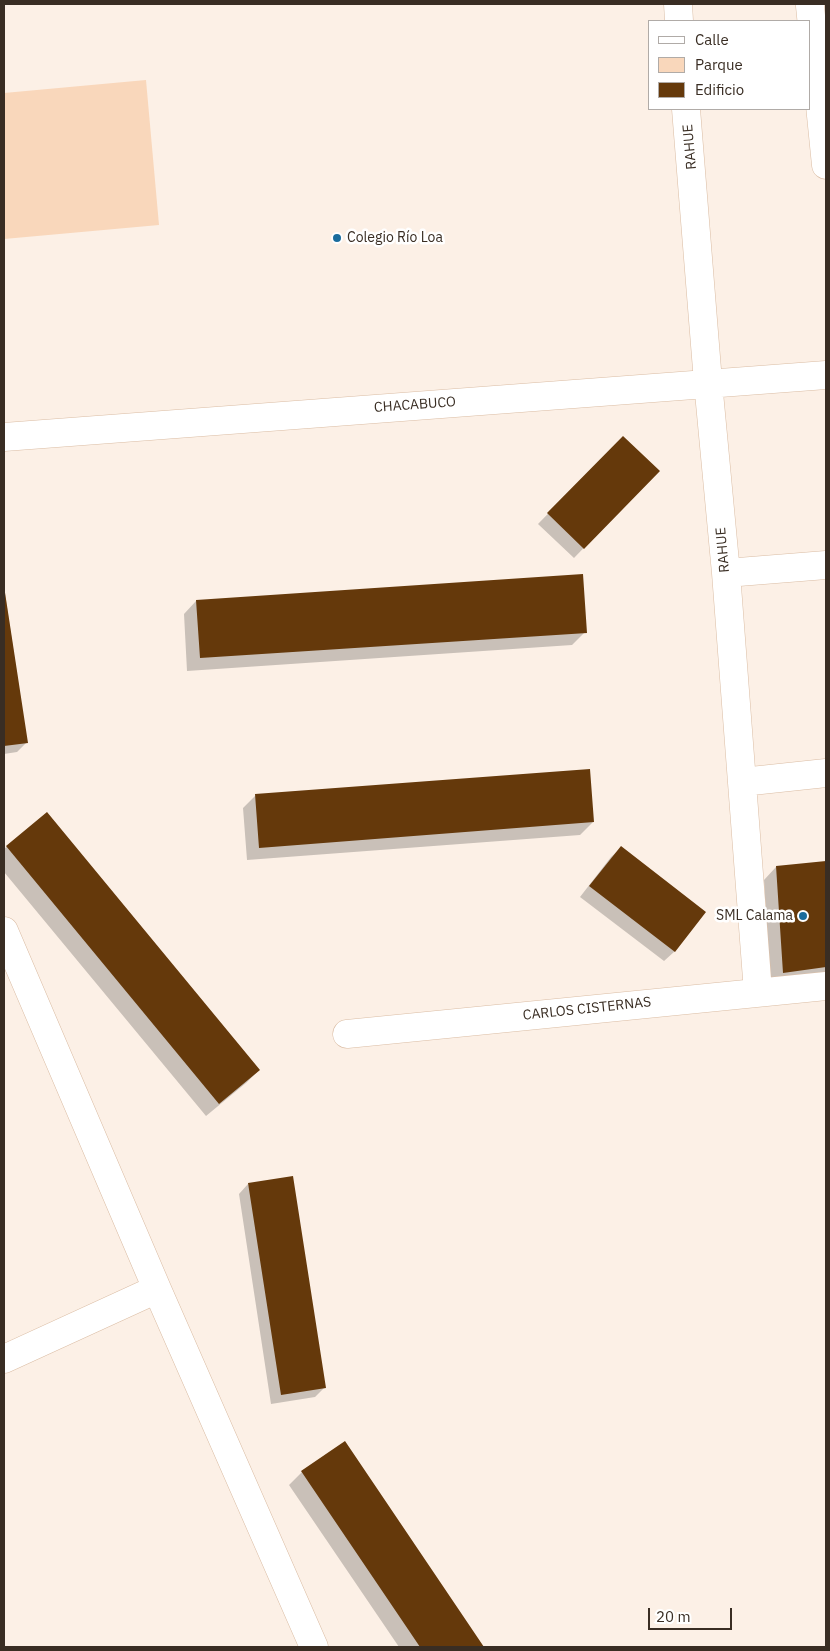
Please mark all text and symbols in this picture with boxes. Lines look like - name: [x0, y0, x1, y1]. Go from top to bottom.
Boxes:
- legend: [648, 20, 810, 110]
- text: Calle: [695, 30, 729, 49]
- text: Parque: [695, 55, 743, 74]
- text: Edificio: [695, 80, 744, 99]
- street label: RAHUE: [680, 124, 700, 170]
- place label: Colegio Río Loa: [347, 230, 443, 246]
- marker: Colegio Río Loa: [331, 232, 343, 244]
- street label: CHACABUCO: [373, 394, 457, 416]
- street label: RAHUE: [713, 527, 733, 573]
- place label: SML Calama: [716, 908, 793, 924]
- marker: SML Calama: [797, 910, 809, 922]
- street label: CARLOS CISTERNAS: [522, 994, 652, 1024]
- scale bar: [650, 1598, 734, 1630]
- text: 20 m: [656, 1607, 691, 1626]

